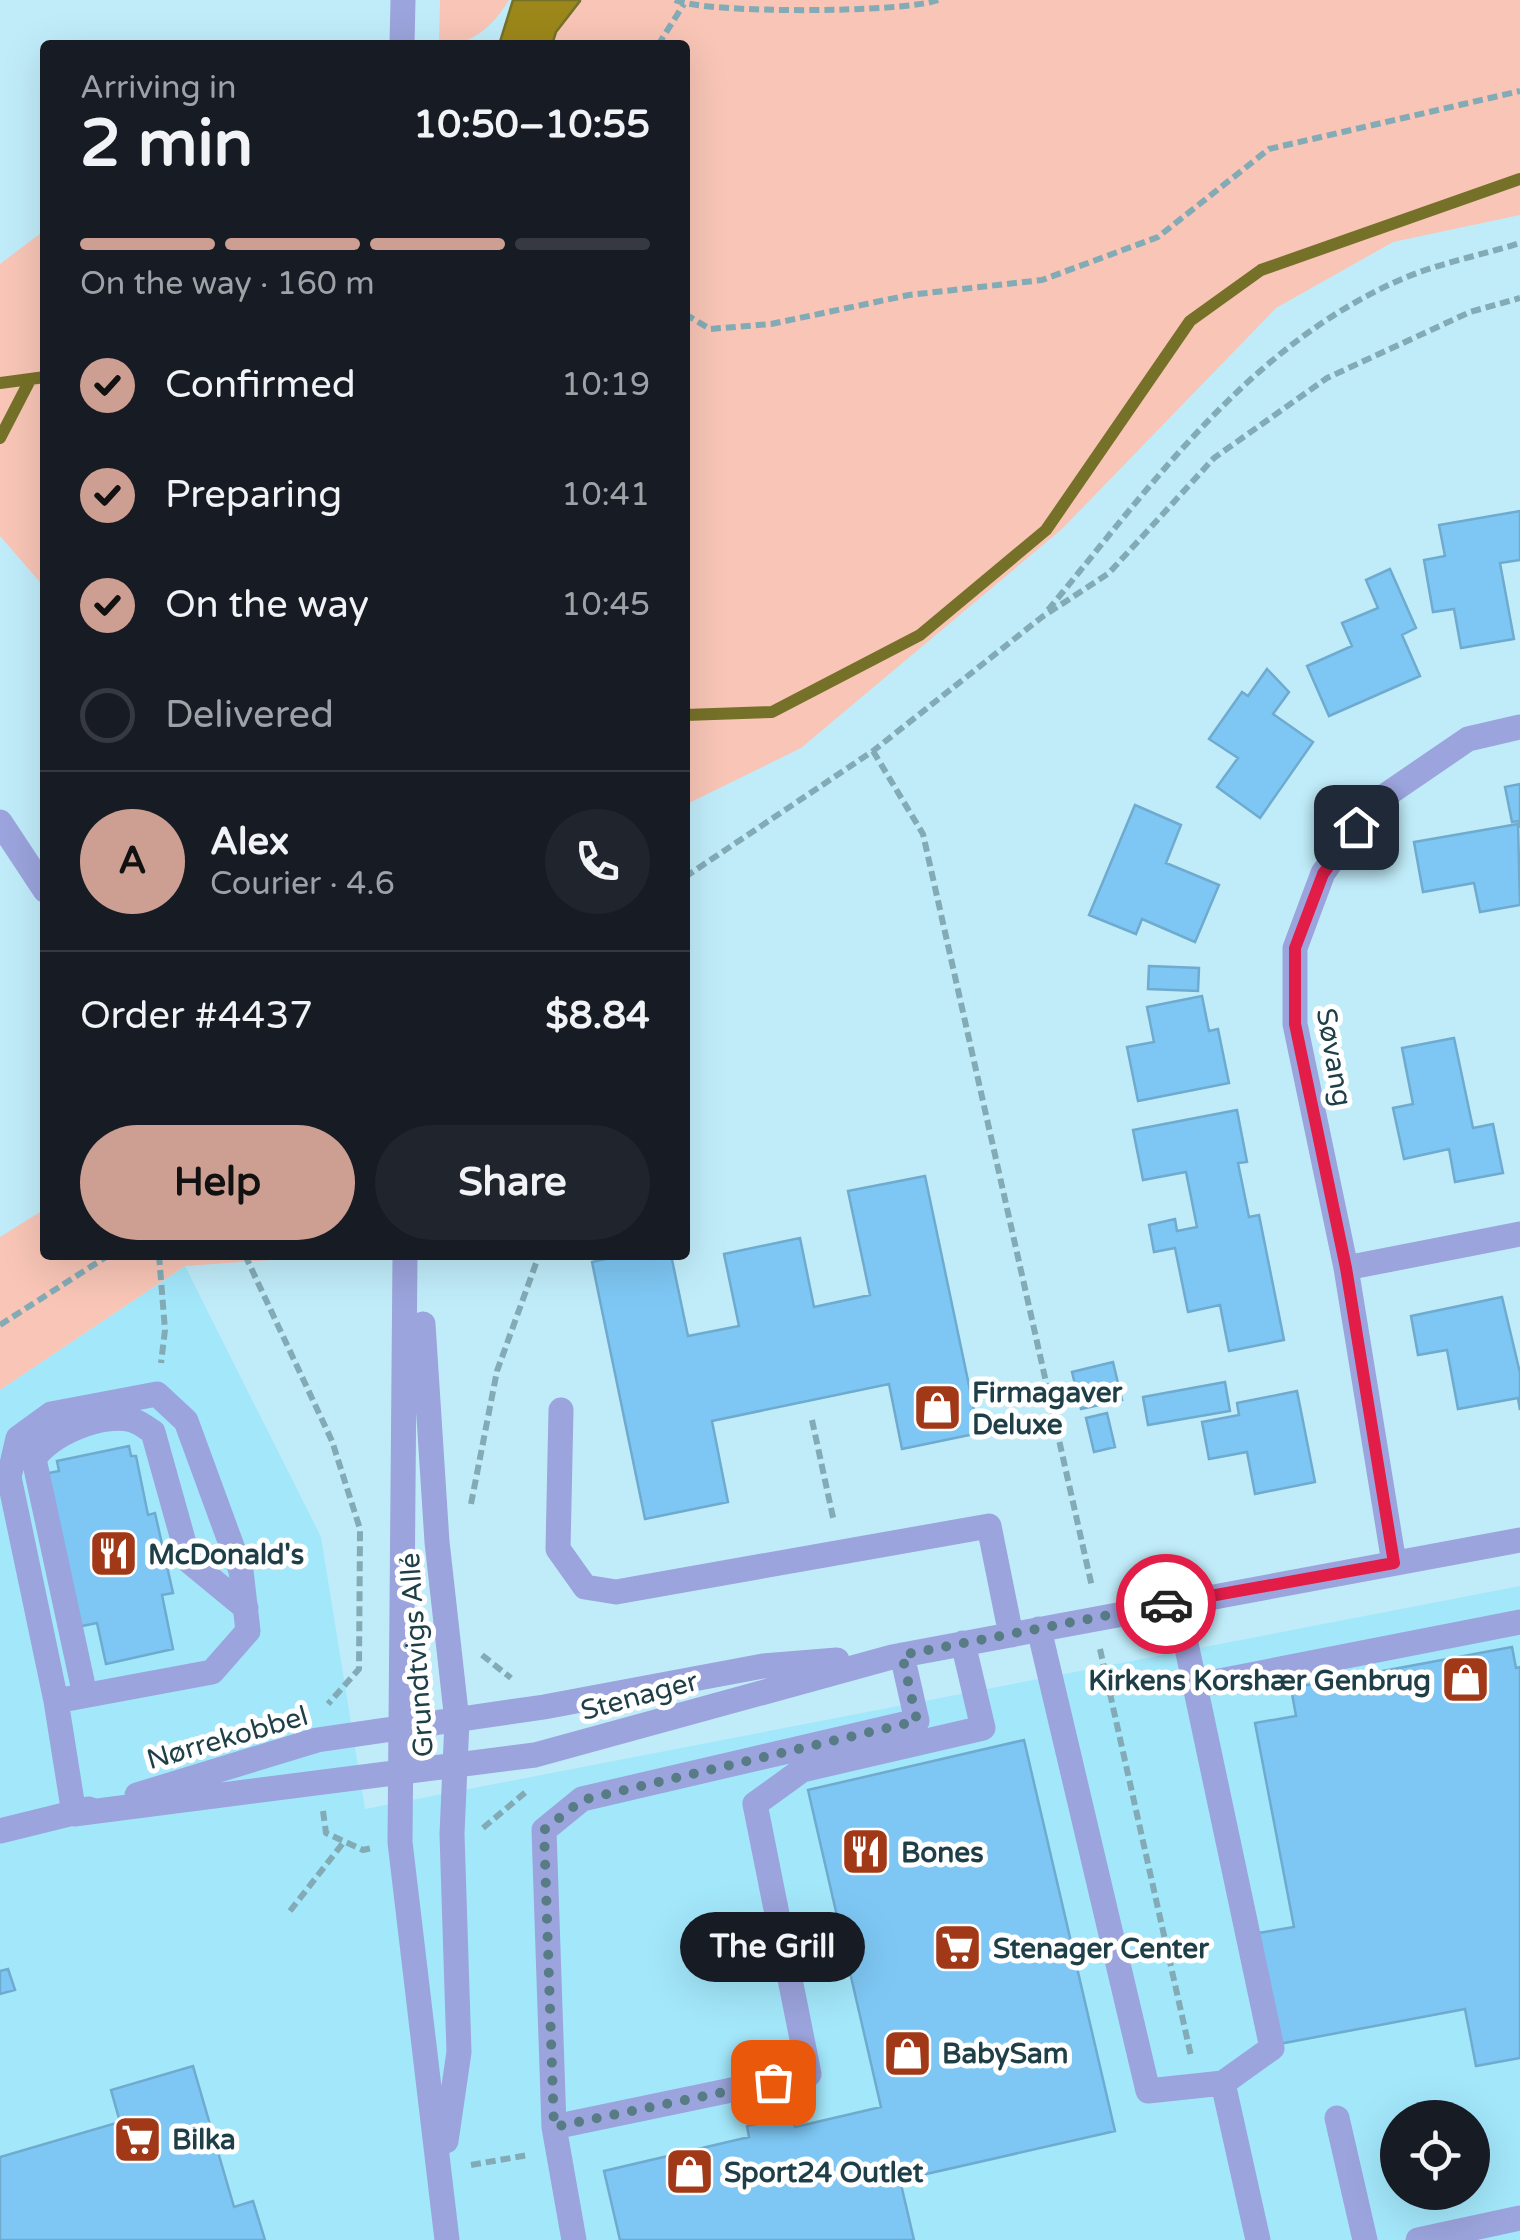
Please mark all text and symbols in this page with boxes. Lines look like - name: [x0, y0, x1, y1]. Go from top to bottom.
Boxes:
- text: Arriving in: [80, 69, 237, 107]
- text: 10:50–10:55: [413, 102, 650, 148]
- text: 2 min: [80, 105, 253, 184]
- text: On the way · 160 m: [80, 265, 375, 303]
- icon: check: [80, 358, 135, 413]
- text: Confirmed: [165, 362, 356, 408]
- text: 10:19: [561, 366, 650, 404]
- icon: check: [80, 468, 135, 523]
- text: Preparing: [165, 472, 342, 518]
- text: 10:41: [561, 476, 650, 514]
- icon: check: [80, 578, 135, 633]
- text: On the way: [165, 582, 369, 628]
- text: 10:45: [561, 586, 650, 624]
- text: Delivered: [165, 692, 334, 738]
- pin: [1314, 785, 1399, 870]
- icon: home: [1329, 800, 1384, 855]
- button: phone: [545, 809, 650, 914]
- text: Alex: [210, 819, 289, 865]
- text: A: [118, 838, 147, 884]
- text: Courier · 4.6: [210, 865, 395, 903]
- text: Order #4437: [80, 993, 313, 1039]
- text: $8.84: [545, 993, 650, 1039]
- street label: Søvang: [1309, 1005, 1359, 1109]
- button: Help: [80, 1125, 355, 1240]
- button: Share: [375, 1125, 650, 1240]
- place label: Firmagaver Deluxe: [972, 1376, 1123, 1442]
- shop icon: Firmagaver Deluxe: [911, 1382, 963, 1434]
- restaurant icon: McDonald's: [87, 1528, 139, 1580]
- place label: McDonald's: [148, 1538, 304, 1572]
- street label: Grundtvigs Allé: [393, 1552, 441, 1758]
- courier: [1116, 1554, 1216, 1654]
- icon: car: [1139, 1577, 1194, 1632]
- shop icon: Kirkens Korshær Genbrug: [1440, 1654, 1492, 1706]
- street label: Stenager: [577, 1664, 702, 1728]
- place label: Kirkens Korshær Genbrug: [1088, 1664, 1431, 1698]
- street label: Nørrekobbel: [143, 1699, 312, 1777]
- restaurant icon: Bones: [840, 1826, 892, 1878]
- place label: Bones: [901, 1836, 984, 1870]
- callout: The Grill: [680, 1912, 866, 1982]
- supermarket icon: Stenager Center: [932, 1922, 984, 1974]
- text: The Grill: [710, 1928, 835, 1966]
- place label: Stenager Center: [993, 1932, 1210, 1966]
- shop icon: BabySam: [881, 2027, 933, 2079]
- place label: BabySam: [942, 2037, 1068, 2071]
- pin: [731, 2040, 816, 2125]
- icon: bag: [746, 2055, 801, 2110]
- map controls: [1380, 2100, 1490, 2210]
- button: locate: [1380, 2100, 1490, 2210]
- supermarket icon: Bilka: [111, 2113, 163, 2165]
- place label: Bilka: [172, 2123, 236, 2157]
- shop icon: Sport24 Outlet: [663, 2146, 715, 2198]
- place label: Sport24 Outlet: [724, 2156, 924, 2190]

